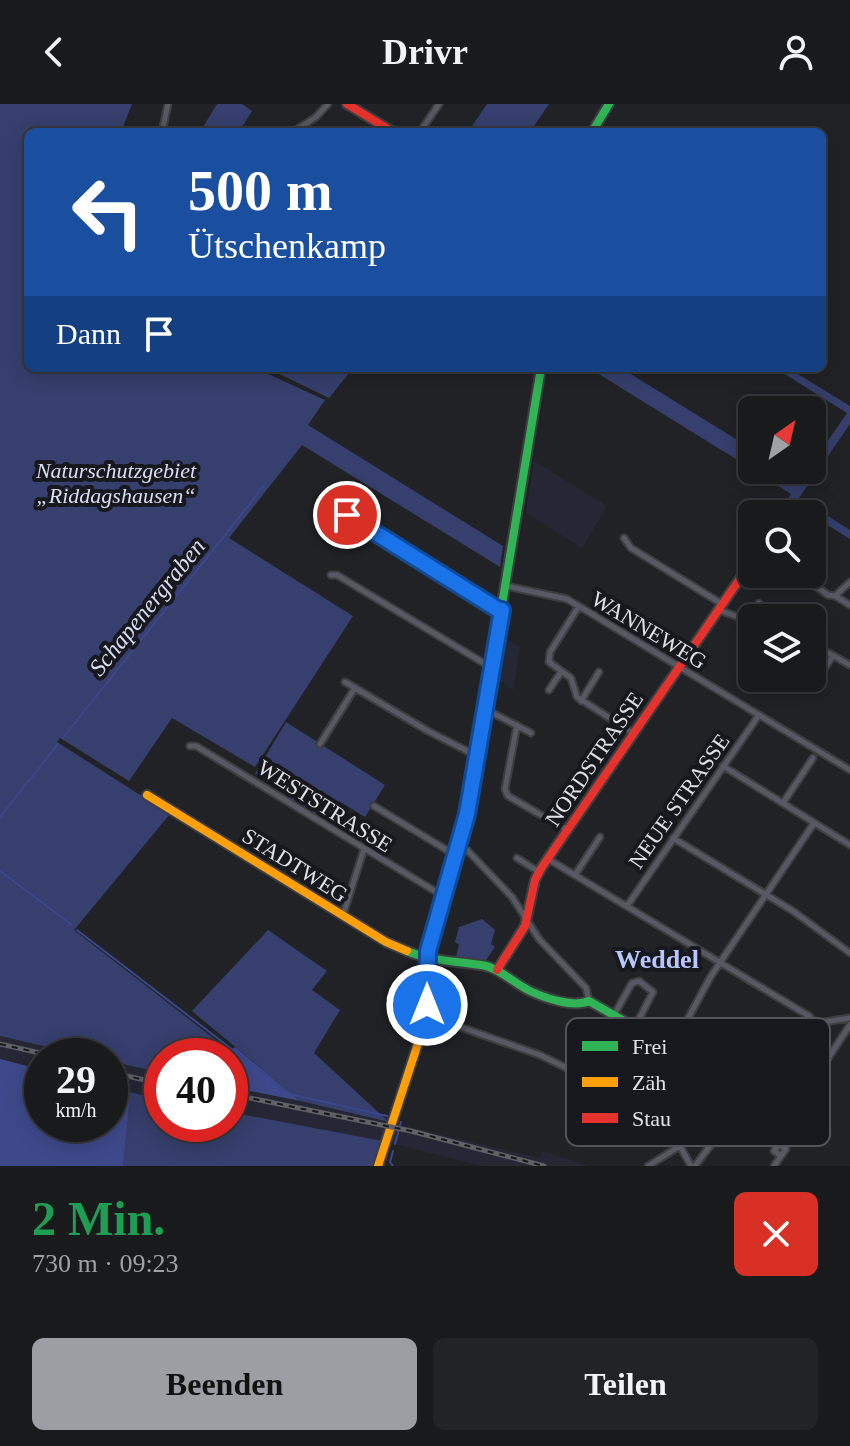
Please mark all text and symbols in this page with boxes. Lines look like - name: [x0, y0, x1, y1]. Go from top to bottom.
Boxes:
- icon: back: [32, 30, 76, 74]
- icon: person: [774, 30, 818, 74]
- text: Drivr: [382, 32, 468, 72]
- icon: left: [56, 160, 160, 264]
- text: 500 m: [188, 160, 333, 222]
- text: Ütschenkamp: [188, 226, 386, 266]
- icon: arrive: [137, 312, 181, 356]
- text: Dann: [56, 317, 121, 350]
- north arrow: [738, 396, 826, 484]
- map controls: [738, 396, 826, 692]
- park label: Naturschutzgebiet „Riddagshausen“: [35, 458, 197, 508]
- pin: [313, 481, 381, 549]
- icon: arrive: [325, 493, 369, 537]
- button: search: [738, 500, 826, 588]
- water label: Schapenergraben: [84, 533, 210, 681]
- street label: WANNEWEG: [587, 586, 711, 674]
- button: layers: [738, 604, 826, 692]
- street label: NORDSTRASSE: [540, 687, 648, 831]
- street label: NEUE STRASSE: [623, 729, 735, 873]
- street label: WESTSTRASSE: [253, 755, 397, 857]
- street label: STADTWEG: [238, 823, 352, 907]
- district label: Weddel: [615, 945, 699, 974]
- position arrow: [385, 963, 469, 1047]
- legend: [566, 1018, 830, 1146]
- text: Frei: [632, 1034, 667, 1059]
- speed limit sign: 40: [144, 1038, 248, 1142]
- text: 29: [56, 1057, 96, 1102]
- text: Zäh: [632, 1070, 666, 1095]
- text: km/h: [55, 1099, 97, 1121]
- text: Stau: [632, 1106, 671, 1131]
- text: 2 Min.: [32, 1192, 165, 1245]
- button: close: [734, 1192, 818, 1276]
- text: 730 m · 09:23: [32, 1249, 179, 1278]
- button: Beenden: [32, 1338, 417, 1430]
- button: Teilen: [433, 1338, 818, 1430]

